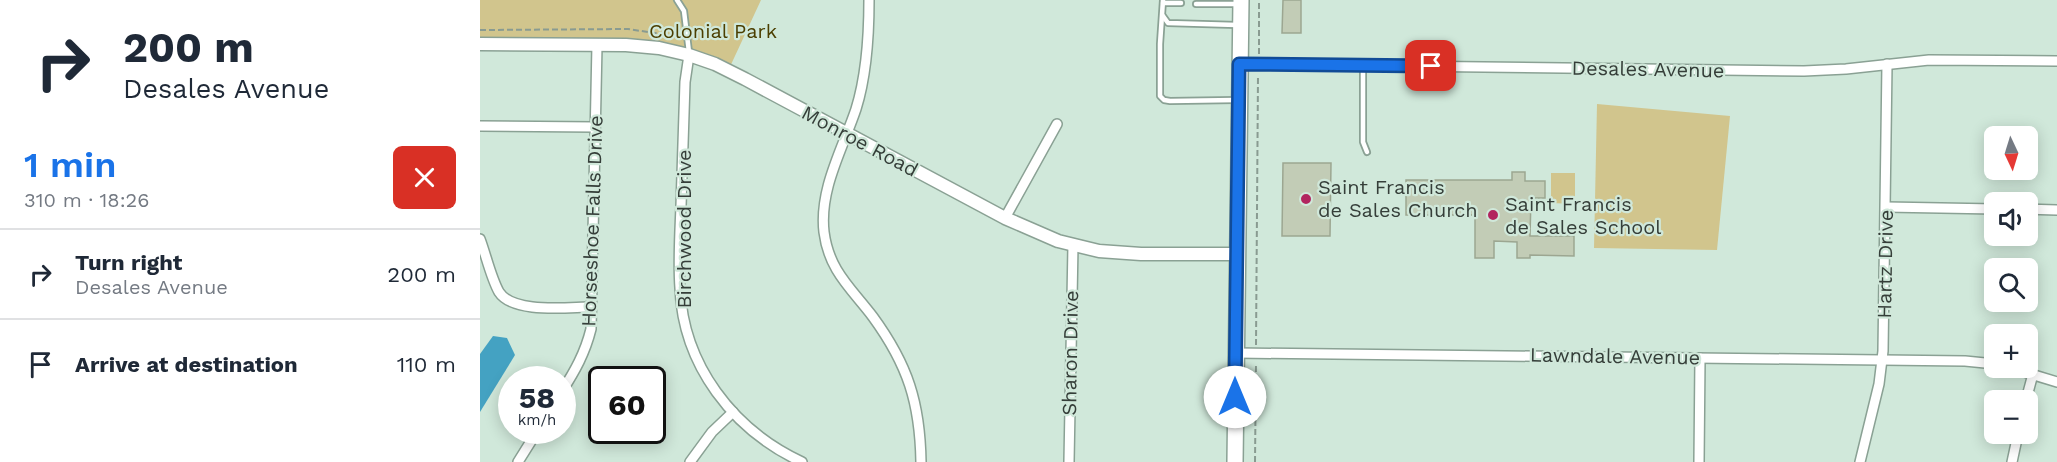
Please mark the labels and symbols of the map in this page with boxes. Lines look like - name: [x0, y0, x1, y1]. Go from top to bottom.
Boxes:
- park label: Colonial Park: [649, 19, 777, 43]
- pin: [1405, 40, 1456, 91]
- street label: Desales Avenue: [1571, 56, 1725, 82]
- street label: Monroe Road: [798, 100, 922, 182]
- street label: Horseshoe Falls Drive: [576, 115, 608, 327]
- north arrow: [1984, 126, 2038, 180]
- street label: Birchwood Drive: [672, 149, 696, 309]
- place label: Saint Francis de Sales Church: [1318, 175, 1478, 222]
- marker: Saint Francis de Sales Church: [1299, 192, 1313, 206]
- place label: Saint Francis de Sales School: [1505, 192, 1661, 239]
- marker: Saint Francis de Sales School: [1486, 208, 1500, 222]
- street label: Hartz Drive: [1872, 209, 1898, 319]
- street label: Sharon Drive: [1057, 290, 1083, 416]
- street label: Lawndale Avenue: [1530, 343, 1700, 369]
- position arrow: [1203, 365, 1267, 429]
- speed limit sign: 60: [588, 366, 666, 444]

